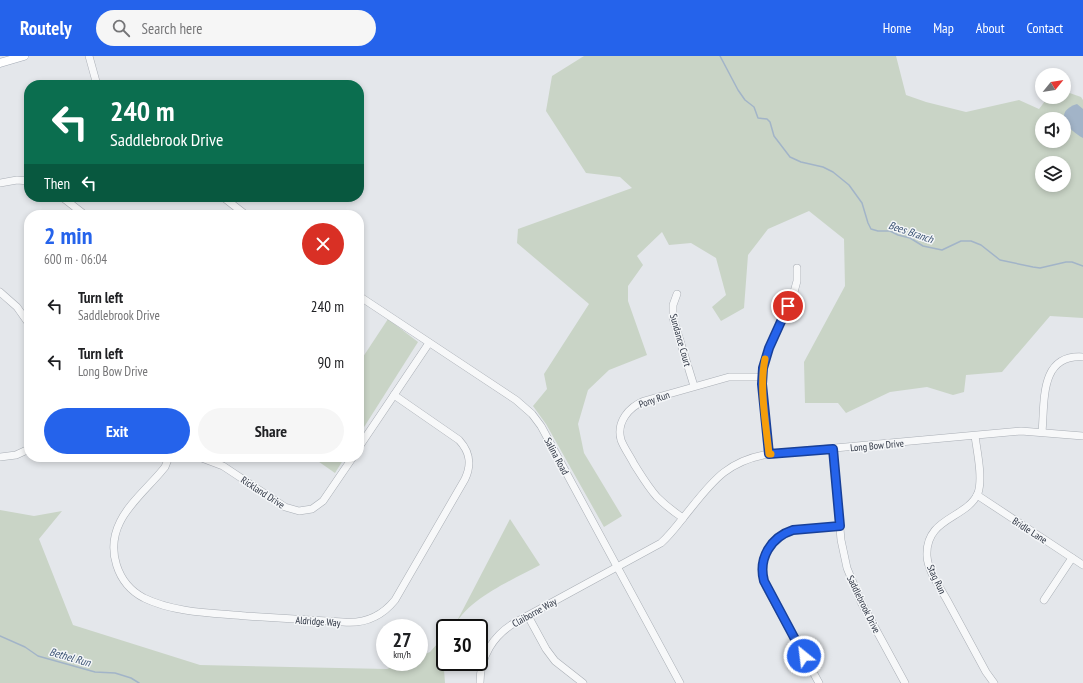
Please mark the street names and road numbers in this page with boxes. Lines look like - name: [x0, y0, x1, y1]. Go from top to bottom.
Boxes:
- street label: Sundance Court: [667, 312, 694, 368]
- street label: Pony Run: [637, 388, 671, 411]
- street label: Salina Road: [541, 435, 572, 477]
- street label: Long Bow Drive: [850, 437, 904, 454]
- street label: Rickland Drive: [238, 473, 287, 511]
- street label: Bridle Lane: [1010, 514, 1050, 547]
- street label: Stag Run: [924, 562, 949, 596]
- street label: Saddlebrook Drive: [844, 573, 883, 635]
- street label: Claiborne Way: [510, 595, 559, 630]
- street label: Aldridge Way: [295, 613, 341, 630]

